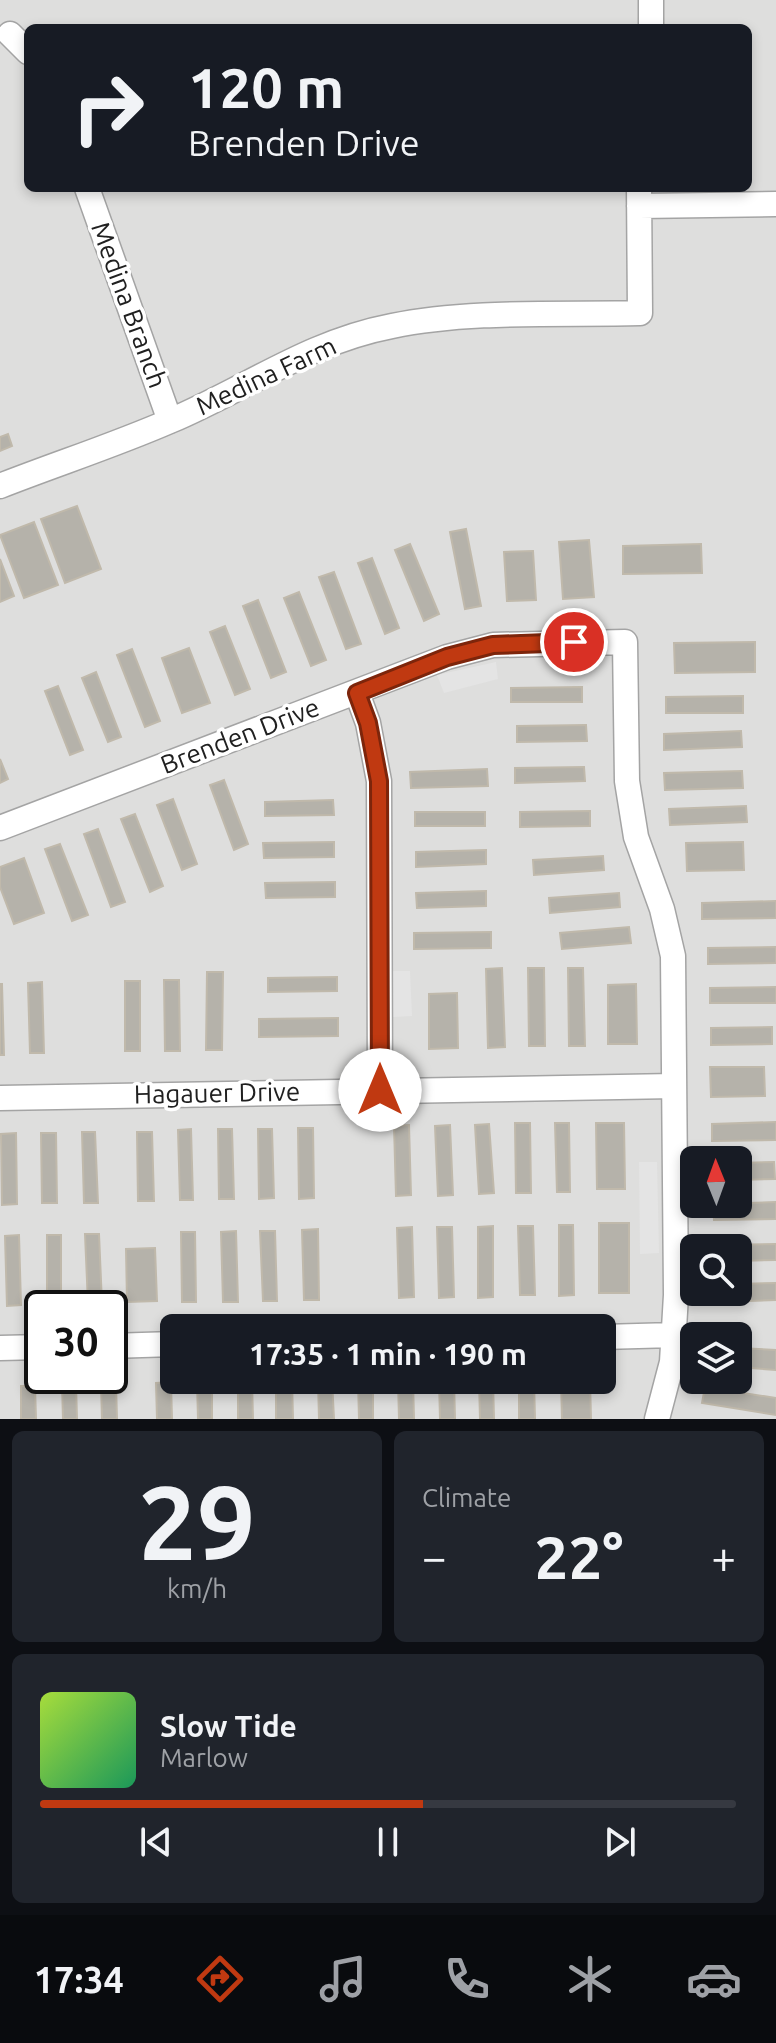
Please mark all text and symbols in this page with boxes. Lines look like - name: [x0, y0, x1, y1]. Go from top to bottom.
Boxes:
- icon: right: [56, 56, 160, 160]
- text: 120 m: [188, 56, 344, 119]
- text: Brenden Drive: [188, 122, 420, 163]
- street label: Medina Branch: [86, 218, 173, 392]
- street label: Medina Farm: [191, 331, 340, 421]
- pin: [540, 608, 608, 676]
- icon: arrive: [552, 620, 596, 664]
- street label: Brenden Drive: [156, 692, 323, 779]
- position arrow: [338, 1048, 422, 1132]
- street label: Hagauer Drive: [134, 1077, 300, 1108]
- north arrow: [680, 1146, 752, 1218]
- map controls: [680, 1146, 752, 1394]
- button: search: [680, 1234, 752, 1306]
- speed limit sign: 30: [24, 1290, 128, 1394]
- button: layers: [680, 1322, 752, 1394]
- text: 17:35 · 1 min · 190 m: [249, 1337, 527, 1371]
- text: 29: [138, 1463, 256, 1580]
- text: Climate: [422, 1483, 511, 1512]
- text: 22°: [535, 1523, 623, 1590]
- text: −: [422, 1532, 447, 1581]
- text: +: [711, 1532, 736, 1581]
- text: km/h: [167, 1574, 227, 1603]
- text: Slow Tide: [160, 1709, 297, 1743]
- text: Marlow: [160, 1743, 248, 1772]
- icon: previous: [134, 1820, 178, 1864]
- icon: pause: [366, 1820, 410, 1864]
- icon: next: [598, 1820, 642, 1864]
- icon: directions: [192, 1951, 248, 2007]
- icon: music: [315, 1951, 371, 2007]
- icon: phone: [439, 1951, 495, 2007]
- icon: climate: [562, 1951, 618, 2007]
- icon: car: [686, 1951, 742, 2007]
- text: 17:34: [34, 1959, 124, 2000]

